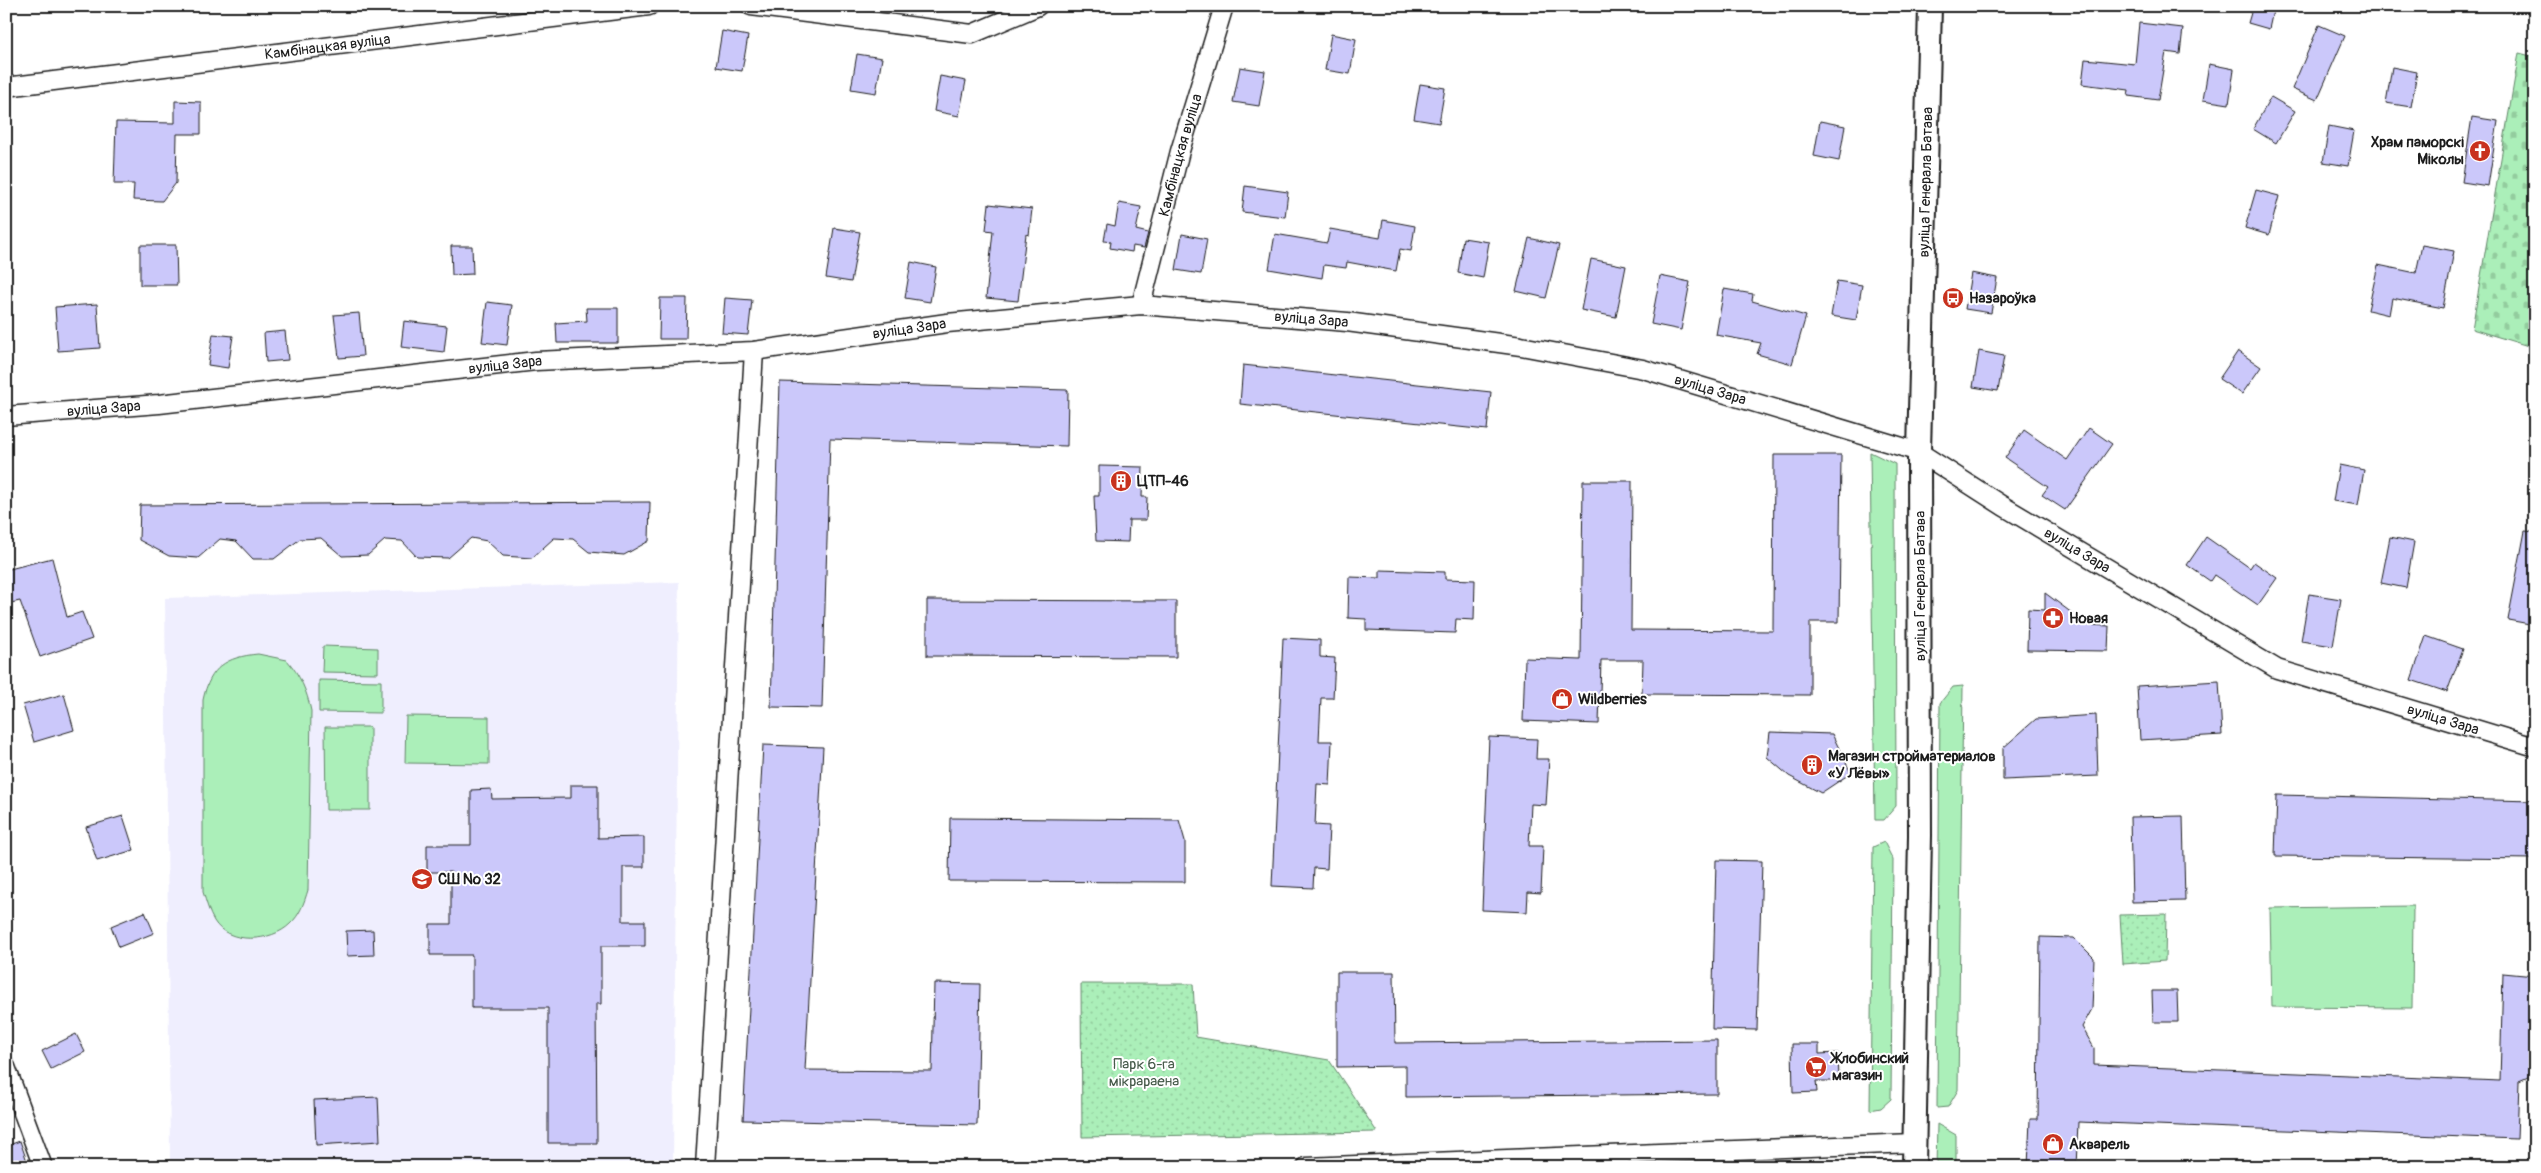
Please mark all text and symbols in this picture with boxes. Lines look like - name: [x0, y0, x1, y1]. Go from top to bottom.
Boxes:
- street label: Камбінацкая вуліца: [264, 30, 391, 64]
- street label: Камбінацкая вуліца: [1155, 92, 1207, 219]
- street label: вуліца Генерала Батава: [1915, 107, 1938, 258]
- place label: Храм паморскі Міколы: [2371, 133, 2464, 169]
- church icon: Храм паморскі Міколы: [2468, 139, 2492, 163]
- bus stop icon: Назароўка: [1941, 286, 1965, 310]
- place label: Назароўка: [1969, 289, 2036, 308]
- street label: вуліца Зара: [1274, 307, 1349, 332]
- street label: вуліца Зара: [871, 314, 947, 344]
- street label: вуліца Зара: [467, 352, 543, 379]
- street label: вуліца Зара: [1672, 370, 1749, 410]
- street label: вуліца Зара: [66, 396, 141, 421]
- building icon: ЦТП-46: [1109, 469, 1133, 493]
- place label: ЦТП-46: [1137, 472, 1189, 491]
- street label: вуліца Генерала Батава: [1911, 511, 1930, 661]
- street label: вуліца Зара: [2040, 524, 2114, 578]
- pharmacy icon: Новая: [2041, 606, 2065, 630]
- place label: Новая: [2069, 609, 2108, 628]
- shop icon: Wildberries: [1550, 687, 1574, 711]
- place label: Wildberries: [1578, 690, 1647, 709]
- street label: вуліца Зара: [2405, 700, 2481, 740]
- place label: Магазин стройматериалов «У Лёвы»: [1828, 747, 1996, 783]
- building icon: Магазин стройматериалов «У Лёвы»: [1800, 753, 1824, 777]
- school or university icon: СШ № 32: [410, 867, 434, 891]
- place label: СШ № 32: [438, 870, 501, 889]
- place label: Жлобинский магазин: [1829, 1049, 1909, 1085]
- park label: Парк 6-га мікрараена: [1109, 1055, 1179, 1091]
- supermarket icon: Жлобинский магазин: [1804, 1055, 1828, 1079]
- shop icon: Акварель: [2041, 1132, 2065, 1156]
- place label: Акварель: [2069, 1135, 2130, 1154]

